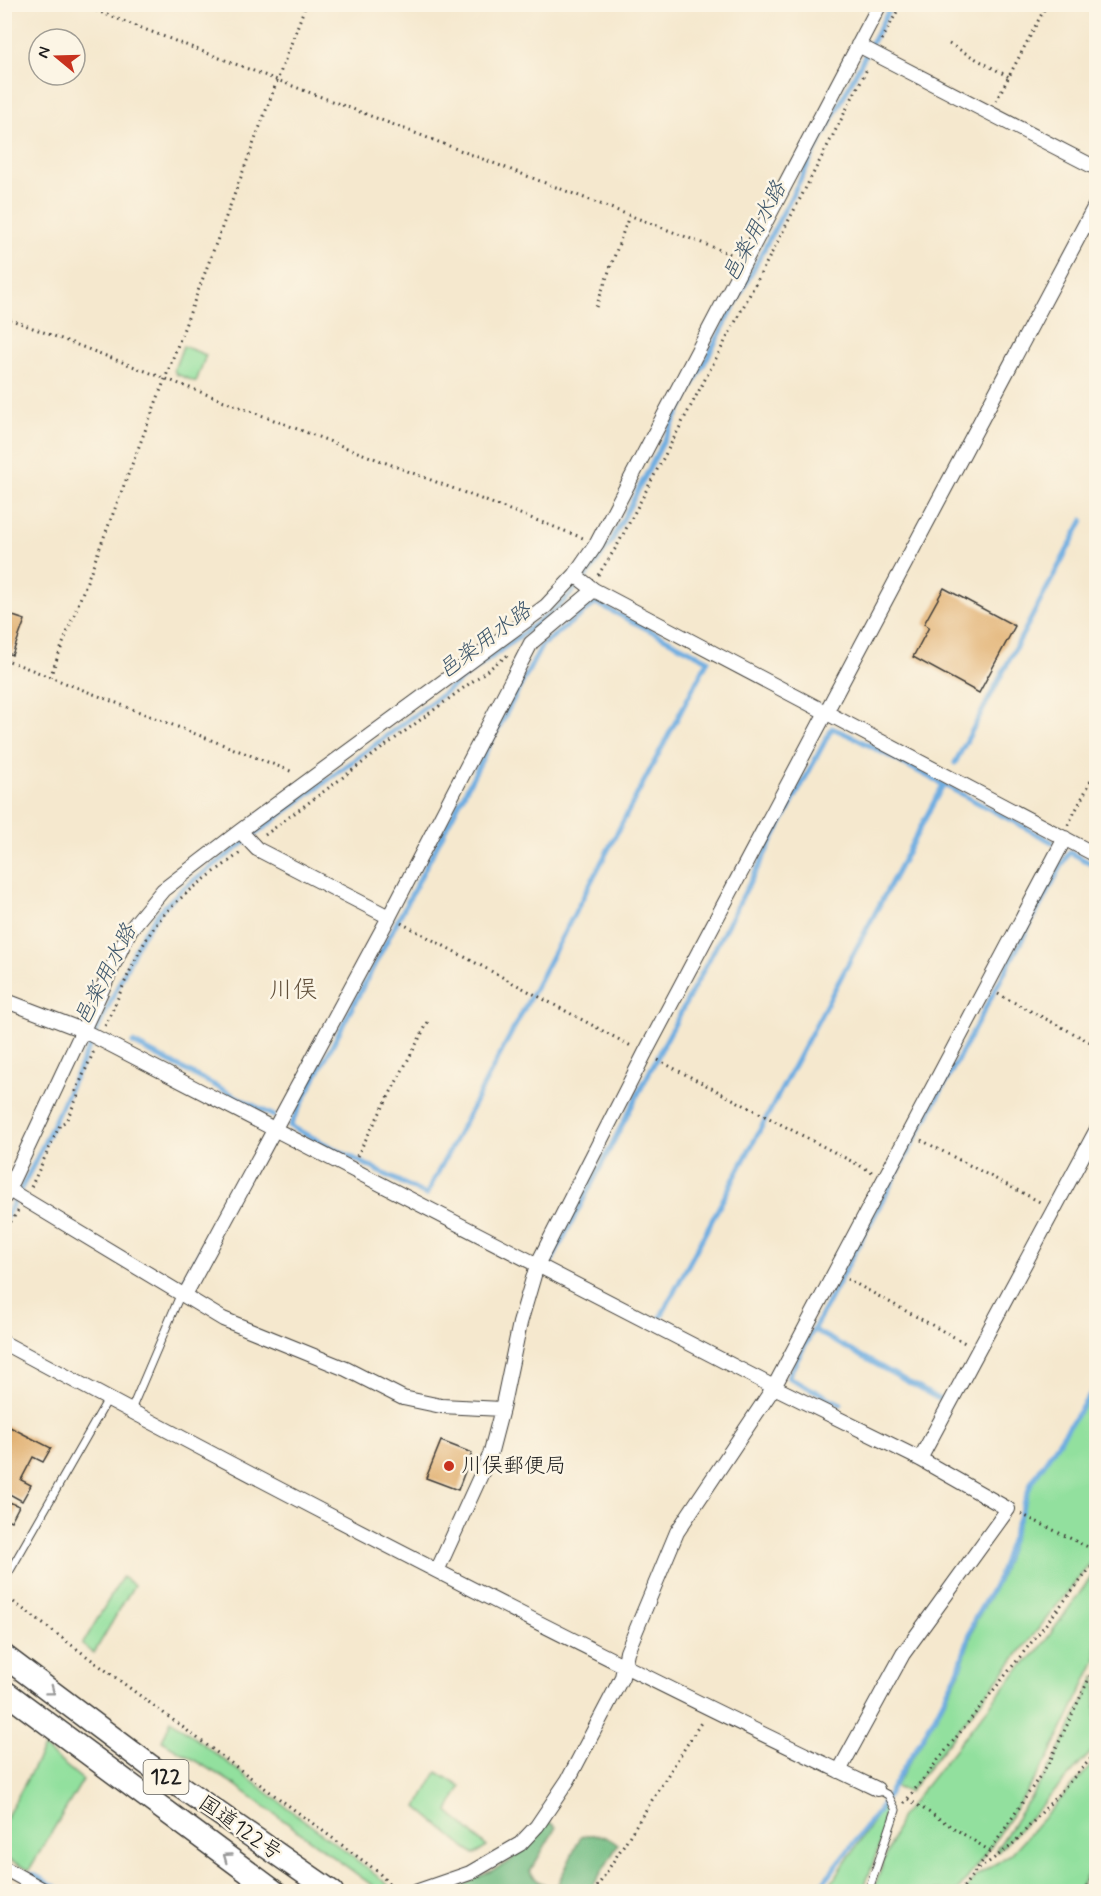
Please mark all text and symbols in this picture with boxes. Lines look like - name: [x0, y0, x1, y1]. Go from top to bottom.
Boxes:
- north arrow: [27, 27, 87, 87]
- text: N: [33, 44, 56, 61]
- water label: 邑楽用水路: [717, 175, 794, 287]
- water label: 邑楽用水路: [433, 596, 539, 685]
- water label: 邑楽用水路: [69, 918, 144, 1030]
- district label: 川俣: [269, 975, 317, 1006]
- place label: 川俣郵便局: [461, 1452, 566, 1480]
- marker: 川俣郵便局: [442, 1459, 456, 1473]
- one-way arrow: [45, 1684, 56, 1695]
- road number: 122: [144, 1760, 188, 1794]
- street label: 国道122号: [193, 1789, 287, 1867]
- one-way arrow: [223, 1854, 234, 1865]

